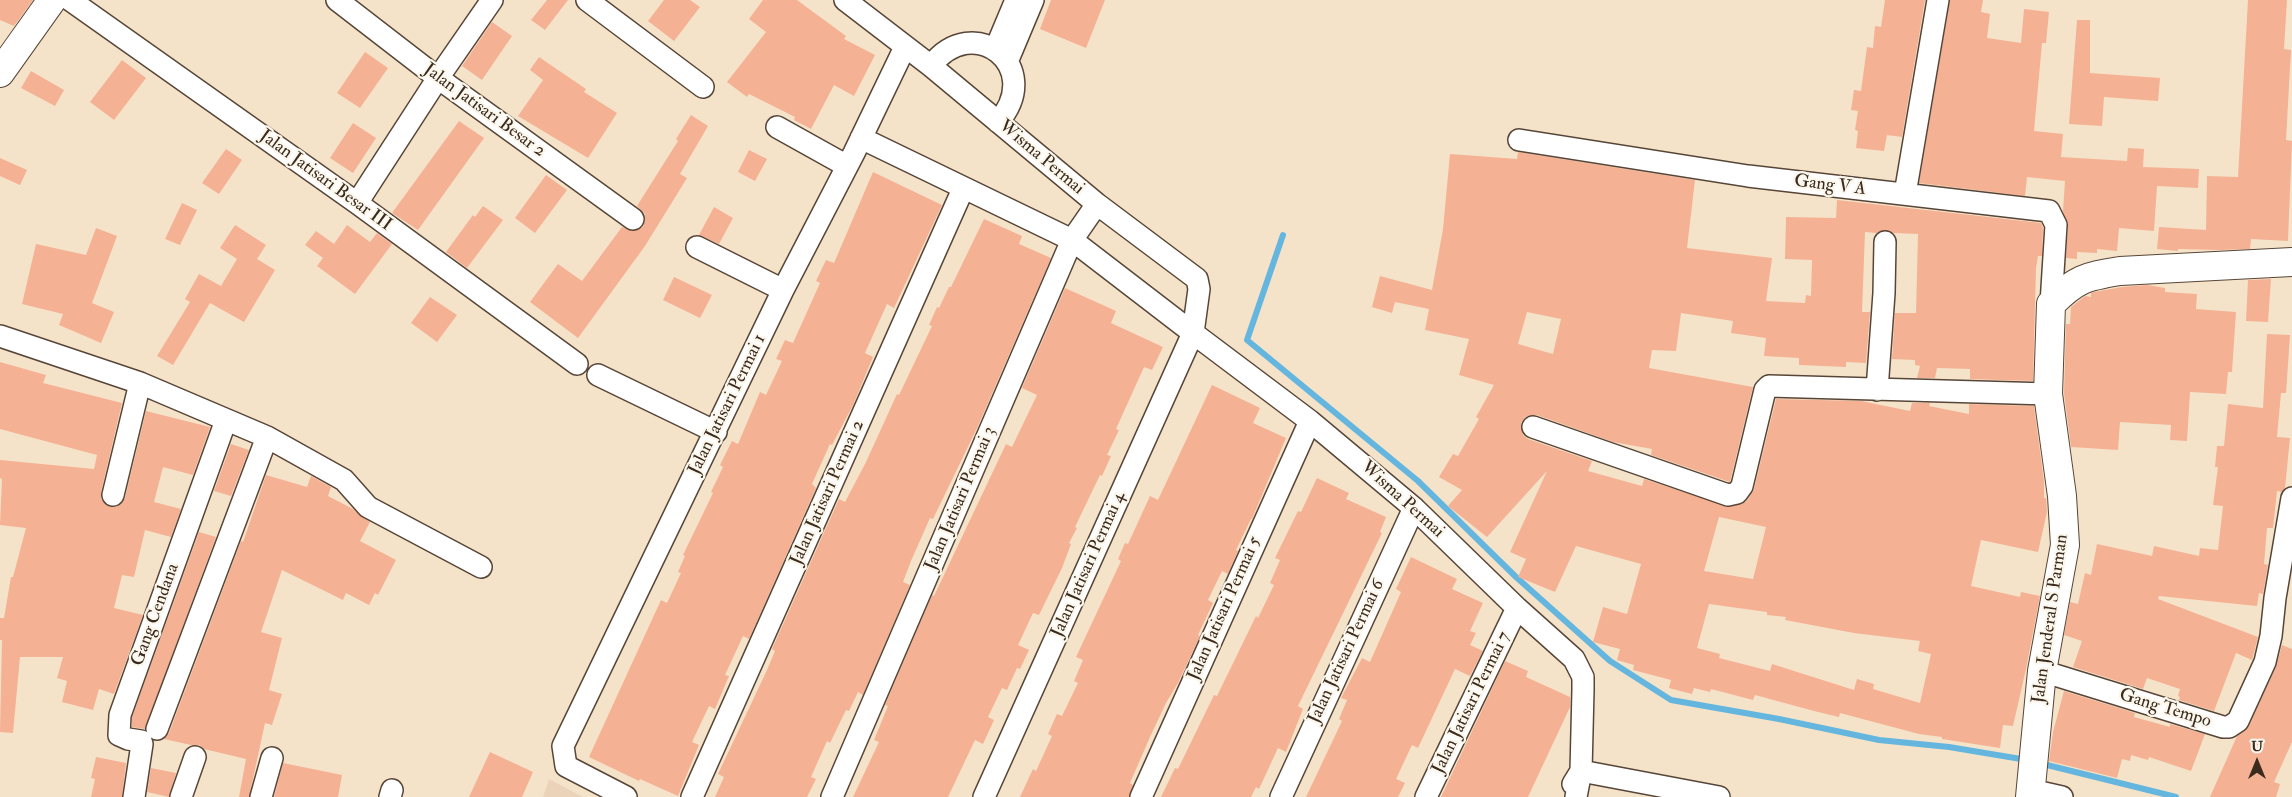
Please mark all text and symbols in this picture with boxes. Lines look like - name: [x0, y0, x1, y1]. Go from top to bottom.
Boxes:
- street label: Jalan Jatisari Besar 2: [419, 59, 549, 163]
- street label: Wisma Permai: [994, 116, 1088, 200]
- street label: Jalan Jatisari Besar III: [255, 126, 395, 236]
- street label: Gang V A: [1793, 171, 1867, 201]
- street label: Jalan Jatisari Permai 1: [685, 331, 771, 479]
- street label: Jalan Jatisari Permai 2: [786, 417, 870, 569]
- street label: Jalan Jatisari Permai 3: [921, 424, 1001, 574]
- street label: Wisma Permai: [1356, 457, 1448, 543]
- street label: Jalan Jatisari Permai 4: [1047, 489, 1131, 641]
- street label: Jalan Jenderal S Parman: [2028, 533, 2074, 705]
- street label: Jalan Jatisari Permai 5: [1184, 534, 1266, 684]
- street label: Gang Cendana: [127, 561, 185, 669]
- street label: Jalan Jatisari Permai 6: [1304, 577, 1390, 727]
- street label: Jalan Jatisari Permai 7: [1428, 628, 1516, 778]
- street label: Gang Tempo: [2117, 685, 2213, 733]
- north arrow: [2232, 737, 2282, 787]
- text: U: [2251, 738, 2263, 755]

